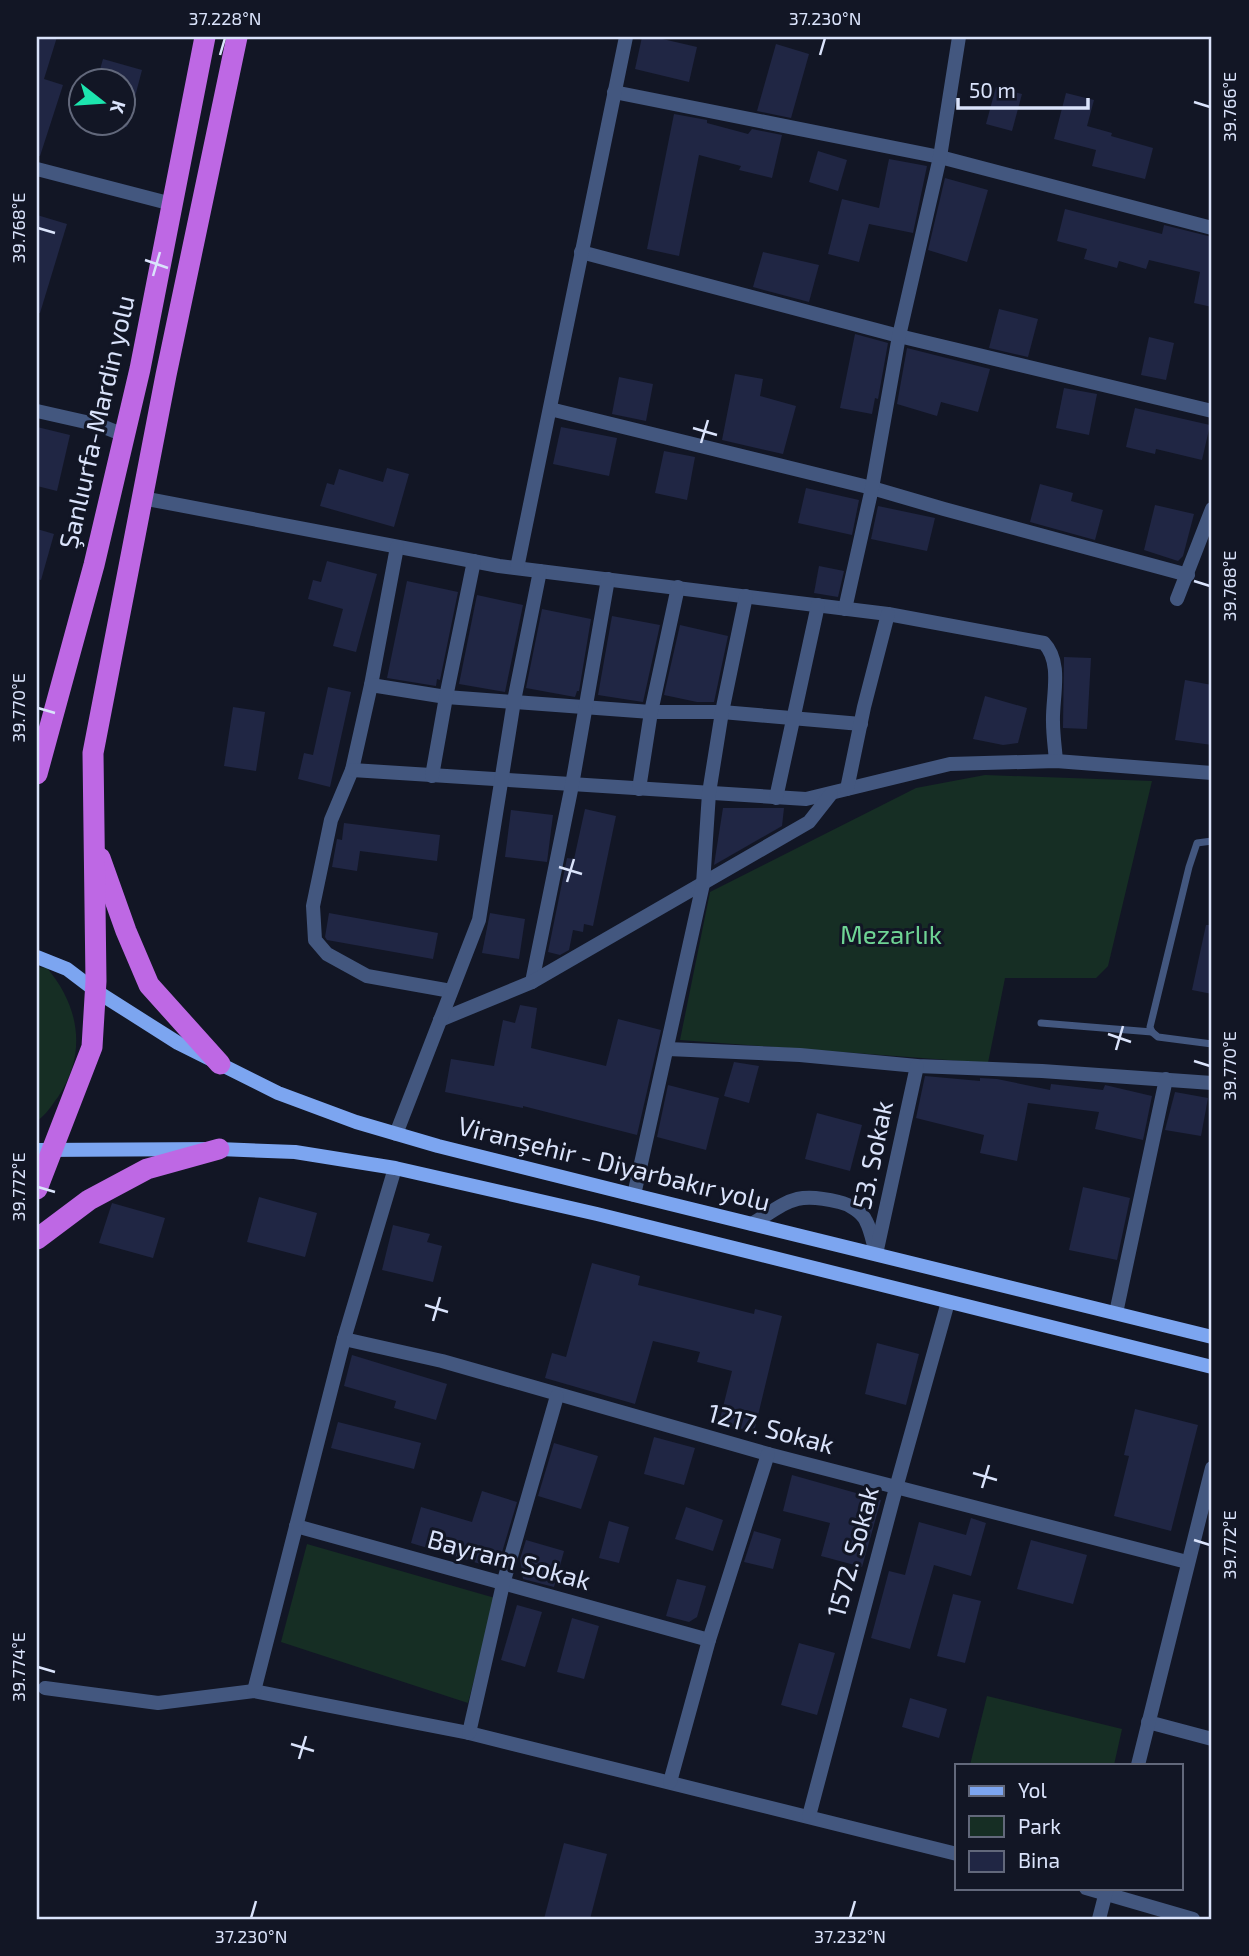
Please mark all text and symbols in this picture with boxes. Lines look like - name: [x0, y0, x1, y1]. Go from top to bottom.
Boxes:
- text: 37.228°N: [189, 7, 261, 29]
- text: 37.230°N: [789, 7, 861, 29]
- north arrow: [66, 66, 136, 136]
- scale bar: [958, 66, 1088, 110]
- text: 39.766°E: [1218, 72, 1240, 142]
- text: 50 m: [969, 77, 1016, 102]
- text: K: [106, 98, 131, 116]
- text: 39.768°E: [7, 193, 29, 263]
- street label: Şanlıurfa-Mardin yolu: [51, 292, 142, 552]
- text: 39.768°E: [1218, 551, 1240, 621]
- text: 39.770°E: [7, 673, 29, 743]
- park label: Mezarlık: [840, 918, 942, 949]
- text: 39.770°E: [1218, 1031, 1240, 1101]
- street label: 53. Sokak: [845, 1098, 898, 1212]
- street label: Viranşehir - Diyarbakır yolu: [454, 1109, 774, 1218]
- text: 39.772°E: [7, 1153, 29, 1221]
- street label: 1217. Sokak: [705, 1396, 838, 1459]
- street label: 1572. Sokak: [819, 1483, 884, 1620]
- text: 39.772°E: [1218, 1511, 1240, 1579]
- street label: Bayram Sokak: [424, 1522, 594, 1595]
- text: 39.774°E: [7, 1632, 29, 1702]
- legend: [955, 1764, 1182, 1890]
- text: Yol: [1018, 1777, 1047, 1802]
- text: Park: [1018, 1813, 1061, 1838]
- text: Bina: [1018, 1847, 1060, 1872]
- text: 37.230°N: [215, 1925, 287, 1947]
- text: 37.232°N: [814, 1925, 886, 1947]

